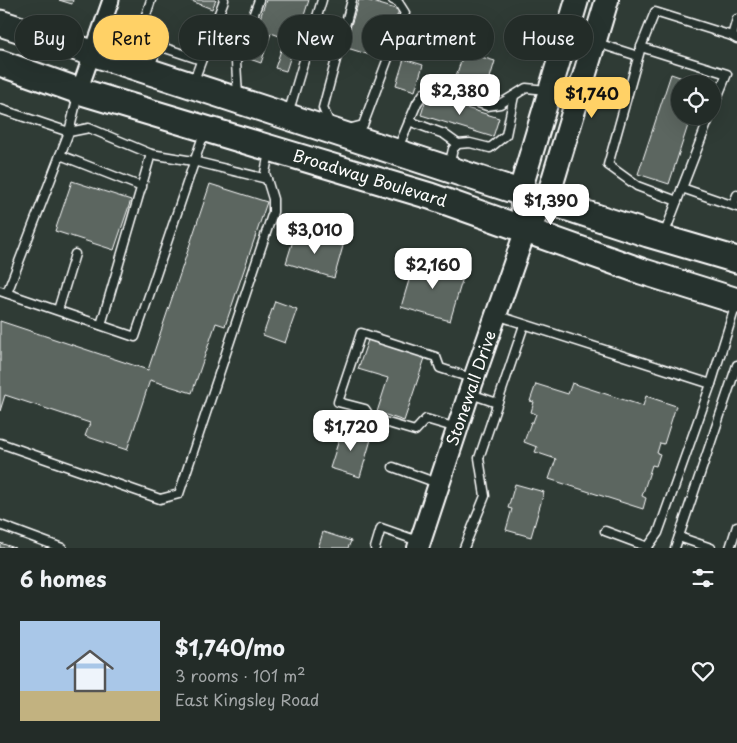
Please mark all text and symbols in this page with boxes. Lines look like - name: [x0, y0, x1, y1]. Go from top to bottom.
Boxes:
- chip: Buy: [15, 15, 83, 60]
- chip: Rent: [93, 15, 169, 60]
- chip: Filters: [179, 15, 268, 60]
- chip: New: [278, 15, 352, 60]
- chip: Apartment: [362, 15, 494, 60]
- chip: House: [504, 15, 593, 60]
- pin: $2,380: [419, 74, 501, 116]
- map controls: [671, 75, 721, 125]
- button: locate: [671, 75, 721, 125]
- pin: $1,740: [551, 76, 633, 119]
- text: $2,380: [431, 78, 489, 102]
- text: $1,740: [565, 81, 619, 105]
- street label: Broadway Boulevard: [290, 142, 450, 212]
- pin: $1,390: [510, 184, 592, 226]
- text: $1,390: [524, 188, 578, 212]
- pin: $3,010: [274, 212, 356, 255]
- text: $3,010: [287, 217, 343, 241]
- pin: $2,160: [392, 248, 474, 290]
- text: $2,160: [406, 252, 460, 276]
- street label: Stonewall Drive: [439, 327, 501, 449]
- pin: $1,720: [310, 410, 392, 452]
- text: $1,720: [324, 414, 378, 438]
- text: 6 homes: [20, 562, 106, 594]
- icon: filters: [689, 564, 717, 592]
- text: $1,740/mo: [175, 631, 285, 663]
- icon: home: [60, 641, 120, 701]
- icon: heart: [689, 657, 717, 685]
- text: 3 rooms · 101 m²: [175, 663, 306, 687]
- text: East Kingsley Road: [175, 687, 319, 711]

